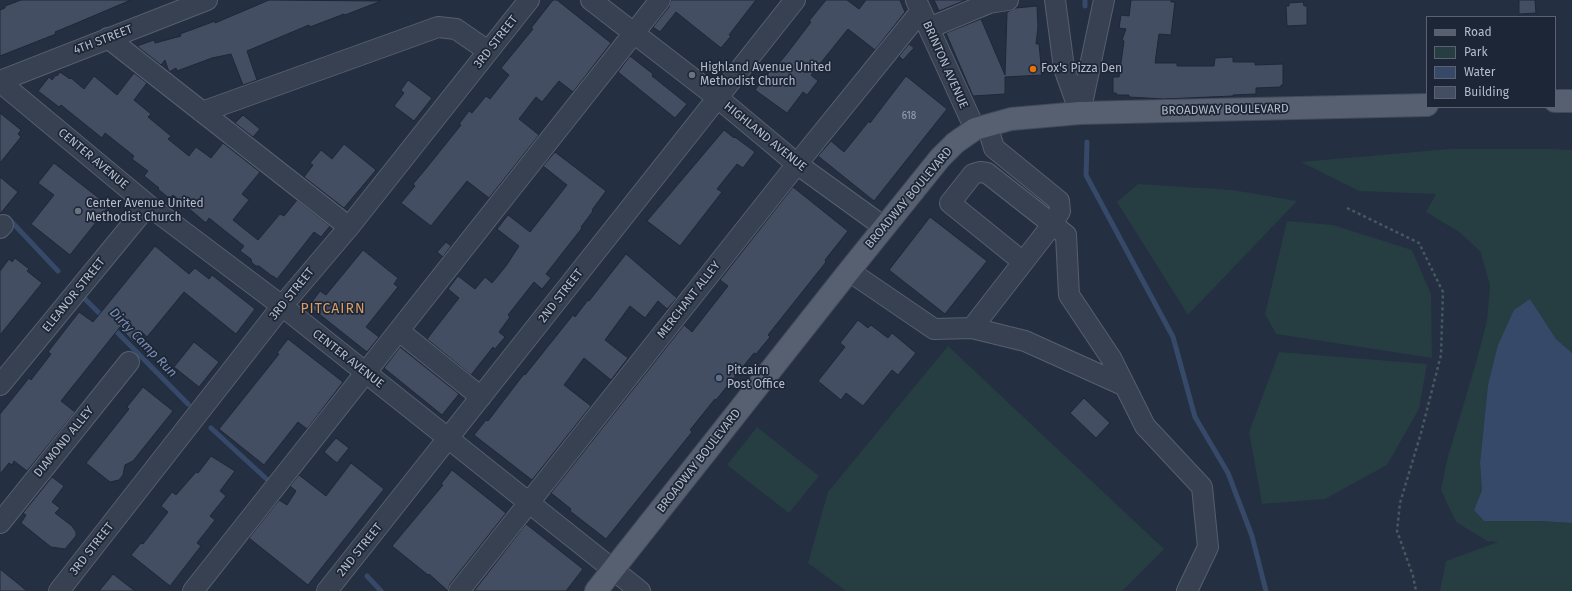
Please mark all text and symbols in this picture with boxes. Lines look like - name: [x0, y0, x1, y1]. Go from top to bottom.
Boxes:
- street label: 3RD STREET: [471, 13, 521, 71]
- legend: [1426, 16, 1556, 108]
- street label: BRINTON AVENUE: [919, 19, 971, 111]
- street label: 4TH STREET: [71, 22, 135, 58]
- text: Road: [1464, 25, 1492, 39]
- text: Park: [1464, 45, 1488, 59]
- place label: Highland Avenue United Methodist Church: [700, 61, 831, 89]
- place label: Fox's Pizza Den: [1041, 62, 1122, 76]
- marker: Fox's Pizza Den: [1028, 64, 1038, 74]
- text: Water: [1464, 65, 1495, 79]
- marker: Highland Avenue United Methodist Church: [687, 70, 697, 80]
- text: Building: [1464, 85, 1509, 99]
- street label: HIGHLAND AVENUE: [721, 99, 809, 175]
- street label: BROADWAY BOULEVARD: [1161, 102, 1289, 118]
- house number: 618: [902, 110, 916, 122]
- street label: CENTER AVENUE: [55, 126, 131, 192]
- street label: BROADWAY BOULEVARD: [862, 145, 956, 251]
- place label: Center Avenue United Methodist Church: [86, 197, 204, 225]
- marker: Center Avenue United Methodist Church: [73, 206, 83, 216]
- street label: ELEANOR STREET: [40, 255, 108, 335]
- street label: MERCHANT ALLEY: [654, 259, 724, 341]
- street label: 3RD STREET: [267, 265, 317, 323]
- street label: 2ND STREET: [536, 266, 586, 326]
- district label: PITCAIRN: [300, 301, 366, 317]
- water label: Dirty Camp Run: [106, 305, 180, 381]
- street label: CENTER AVENUE: [309, 327, 387, 391]
- place label: Pitcairn Post Office: [727, 364, 785, 392]
- marker: Pitcairn Post Office: [714, 373, 724, 383]
- street label: DIAMOND ALLEY: [31, 404, 97, 480]
- street label: BROADWAY BOULEVARD: [654, 406, 744, 516]
- street label: 3RD STREET: [67, 520, 117, 578]
- street label: 2ND STREET: [334, 521, 386, 579]

